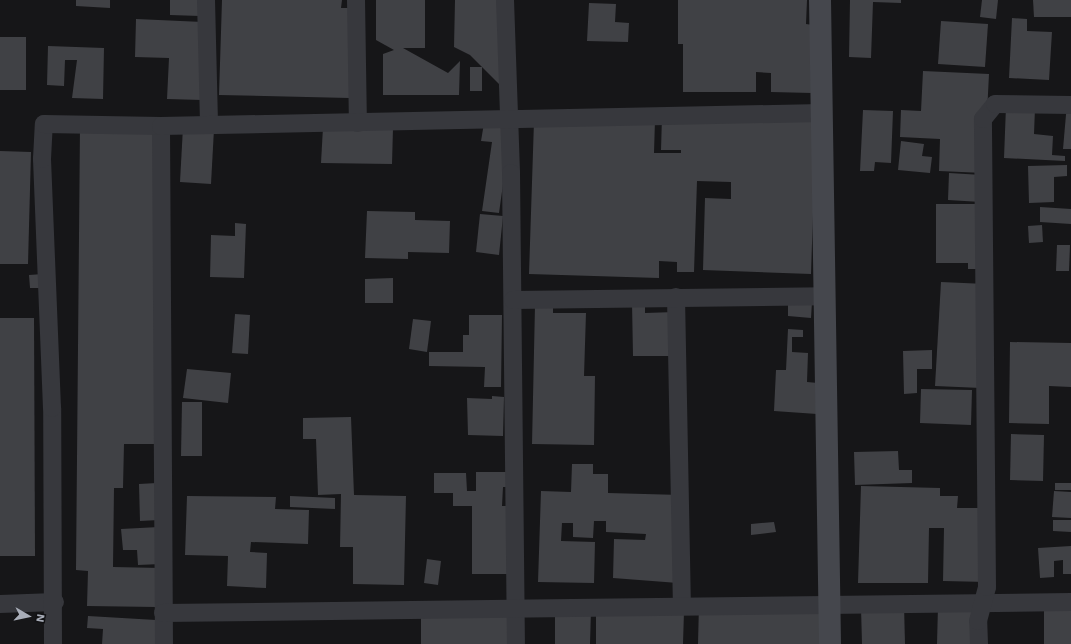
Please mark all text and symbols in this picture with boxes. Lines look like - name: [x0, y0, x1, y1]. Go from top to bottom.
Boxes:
- north arrow: [8, 596, 48, 636]
- text: N: [33, 613, 47, 623]

